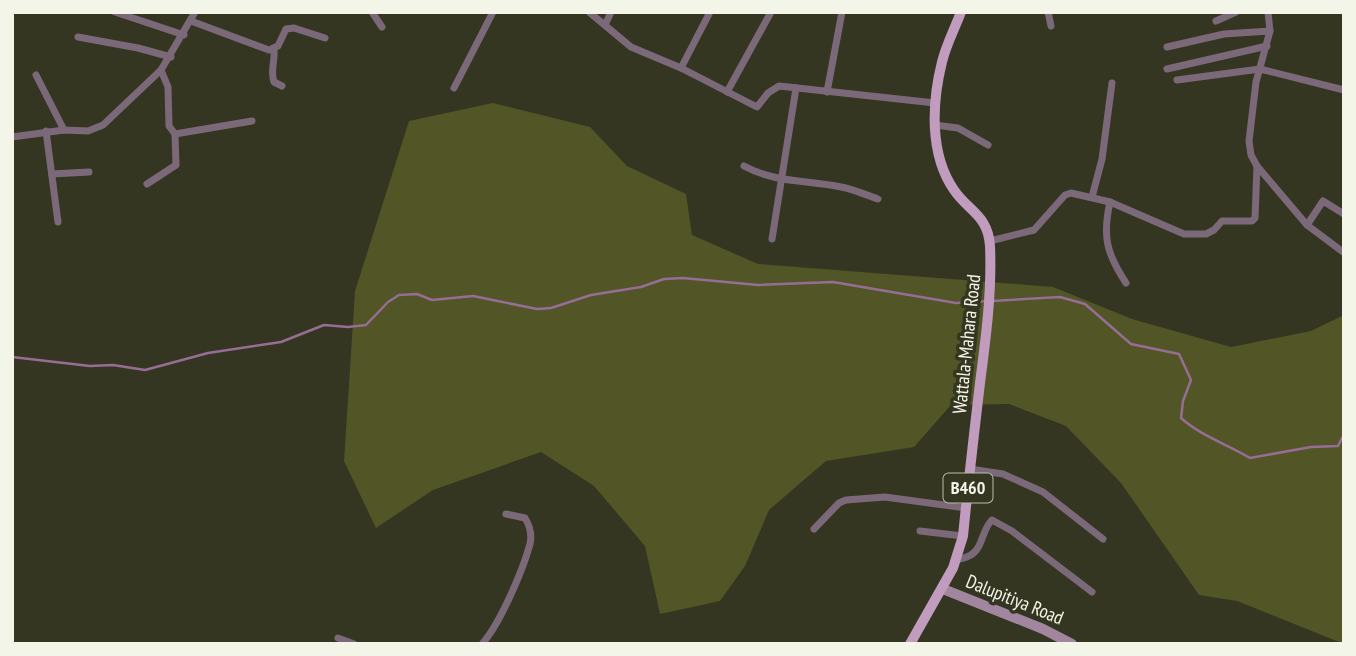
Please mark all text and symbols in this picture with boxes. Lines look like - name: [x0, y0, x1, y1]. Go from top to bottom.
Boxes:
- street label: Wattala-Mahara Road: [947, 273, 985, 415]
- road number: B460: [944, 474, 992, 502]
- street label: Dalupitiya Road: [963, 569, 1067, 629]

